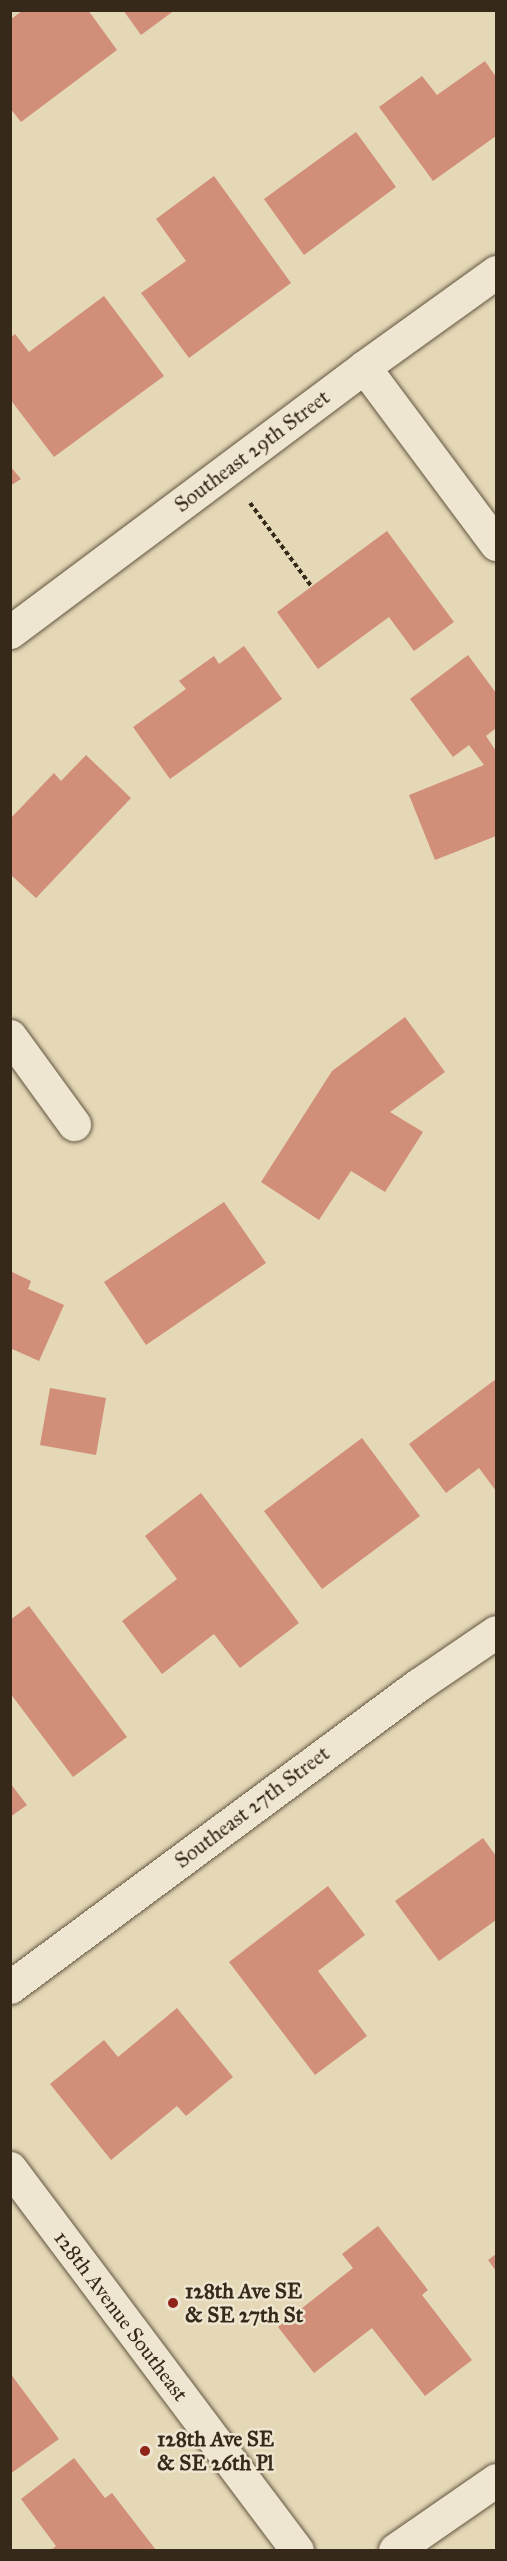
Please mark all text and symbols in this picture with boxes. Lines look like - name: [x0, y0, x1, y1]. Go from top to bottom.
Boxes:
- street label: Southeast 29th Street: [169, 384, 335, 518]
- street label: Southeast 27th Street: [170, 1741, 334, 1873]
- street label: 128th Avenue Southeast: [49, 2226, 193, 2406]
- place label: 128th Ave SE & SE 27th St: [185, 2278, 303, 2328]
- marker: 128th Ave SE & SE 27th St: [166, 2296, 180, 2310]
- place label: 128th Ave SE & SE 26th Pl: [157, 2426, 274, 2476]
- marker: 128th Ave SE & SE 26th Pl: [138, 2444, 152, 2458]

